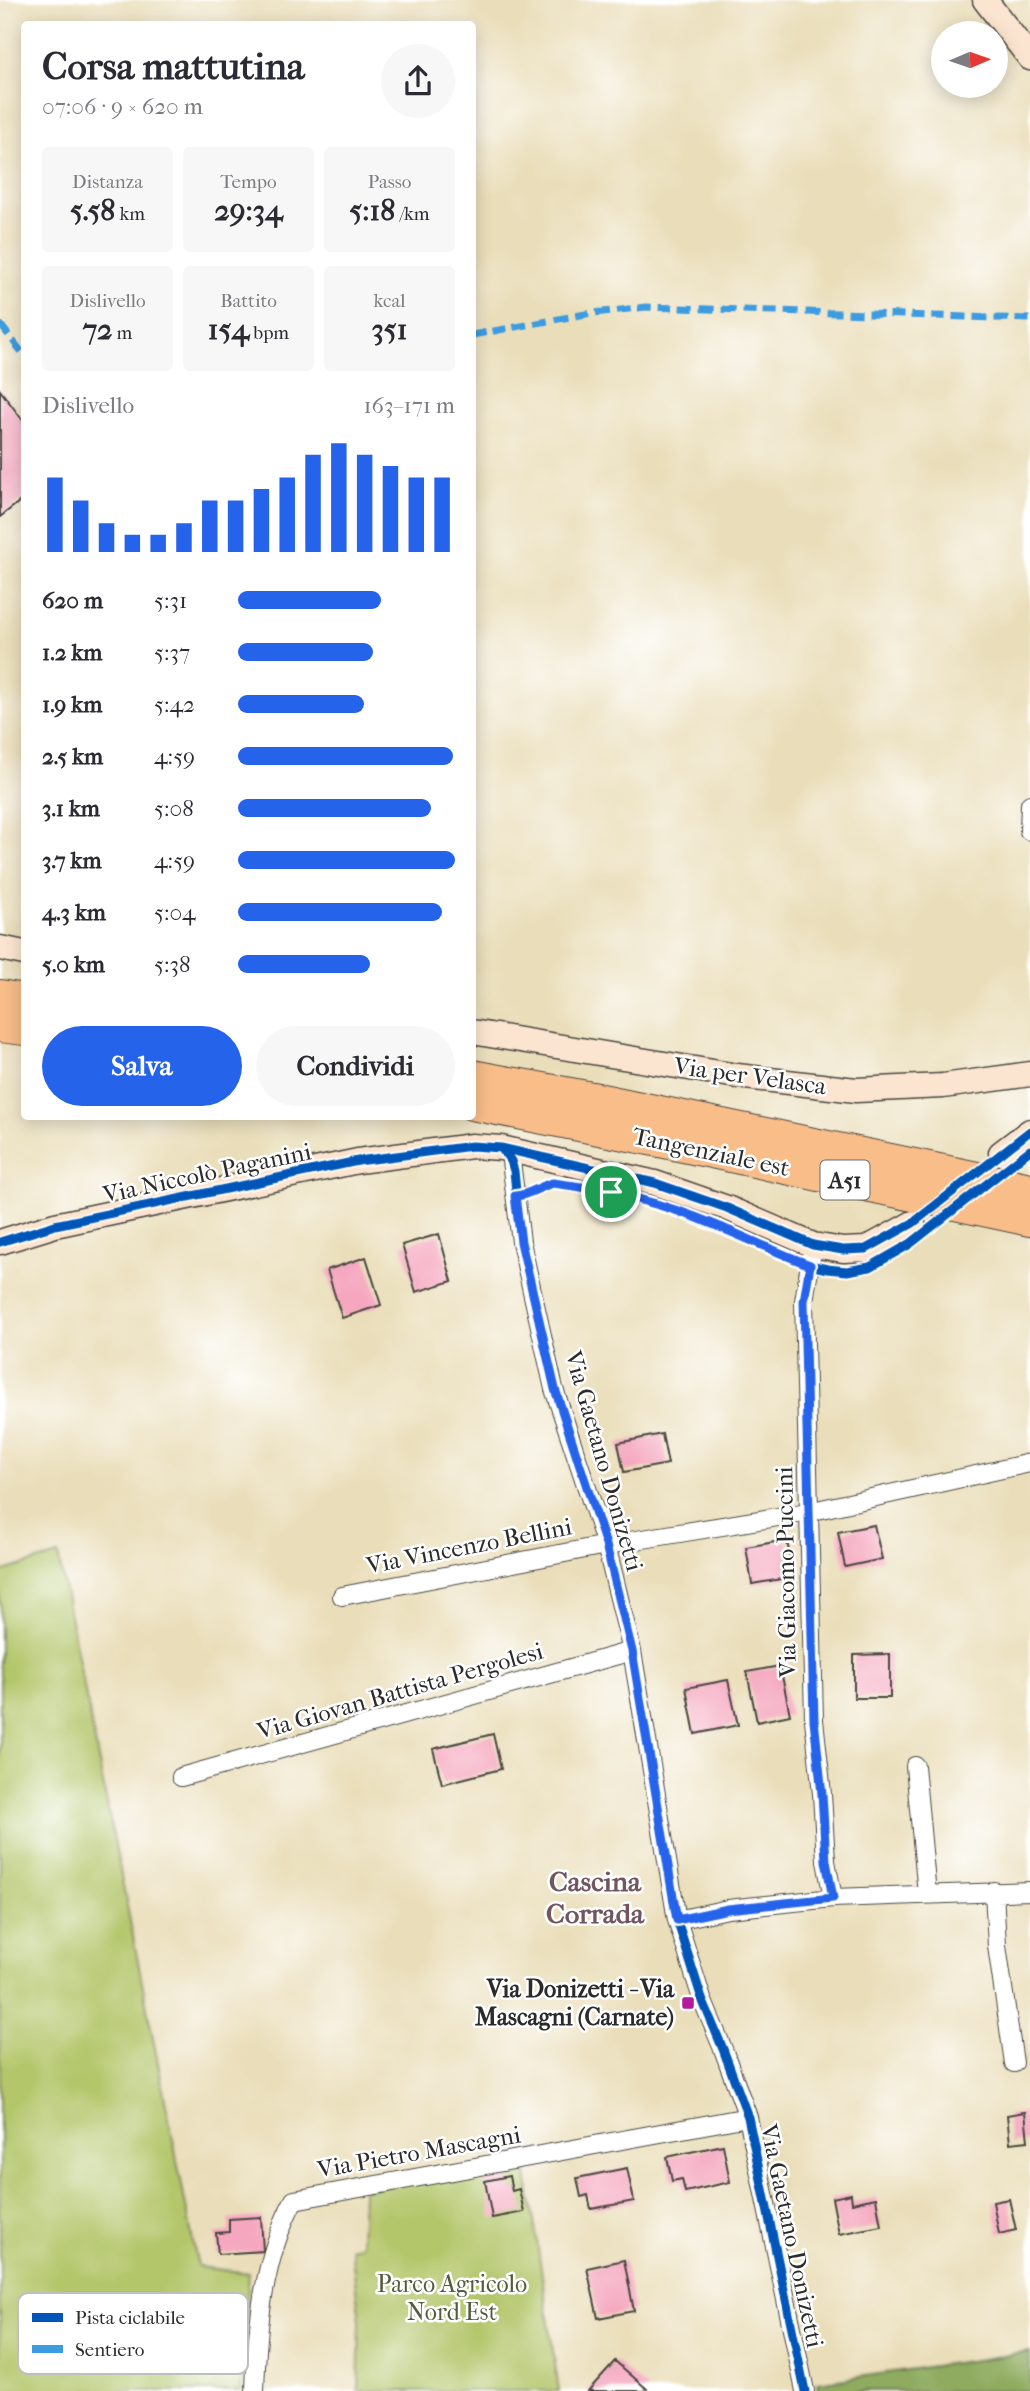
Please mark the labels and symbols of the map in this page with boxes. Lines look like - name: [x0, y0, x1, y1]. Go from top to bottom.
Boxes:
- north arrow: [931, 21, 1008, 98]
- street label: Via per Velasca: [671, 1051, 829, 1101]
- street label: Tangenziale est: [630, 1122, 792, 1182]
- street label: Via Niccolò Paganini: [99, 1137, 314, 1209]
- road number: A51: [820, 1161, 870, 1200]
- pin: [581, 1162, 641, 1222]
- street label: Via Gaetano Donizetti: [559, 1347, 649, 1574]
- street label: Via Giacomo Puccini: [770, 1466, 802, 1679]
- street label: Via Vincenzo Bellini: [363, 1512, 574, 1580]
- street label: Via Giovan Battista Pergolesi: [253, 1637, 546, 1746]
- district label: Cascina Corrada: [546, 1865, 645, 1930]
- place label: Via Donizetti - Via Mascagni (Carnate): [475, 1975, 675, 2031]
- marker: Via Donizetti - Via Mascagni (Carnate): [680, 1995, 696, 2011]
- street label: Via Pietro Mascagni: [314, 2120, 523, 2184]
- street label: Via Gaetano Donizetti: [754, 2121, 829, 2350]
- park label: Parco Agricolo Nord Est: [377, 2270, 527, 2326]
- legend: [18, 2293, 248, 2374]
- text: Pista ciclabile: [75, 2307, 185, 2329]
- text: Sentiero: [75, 2339, 145, 2361]

